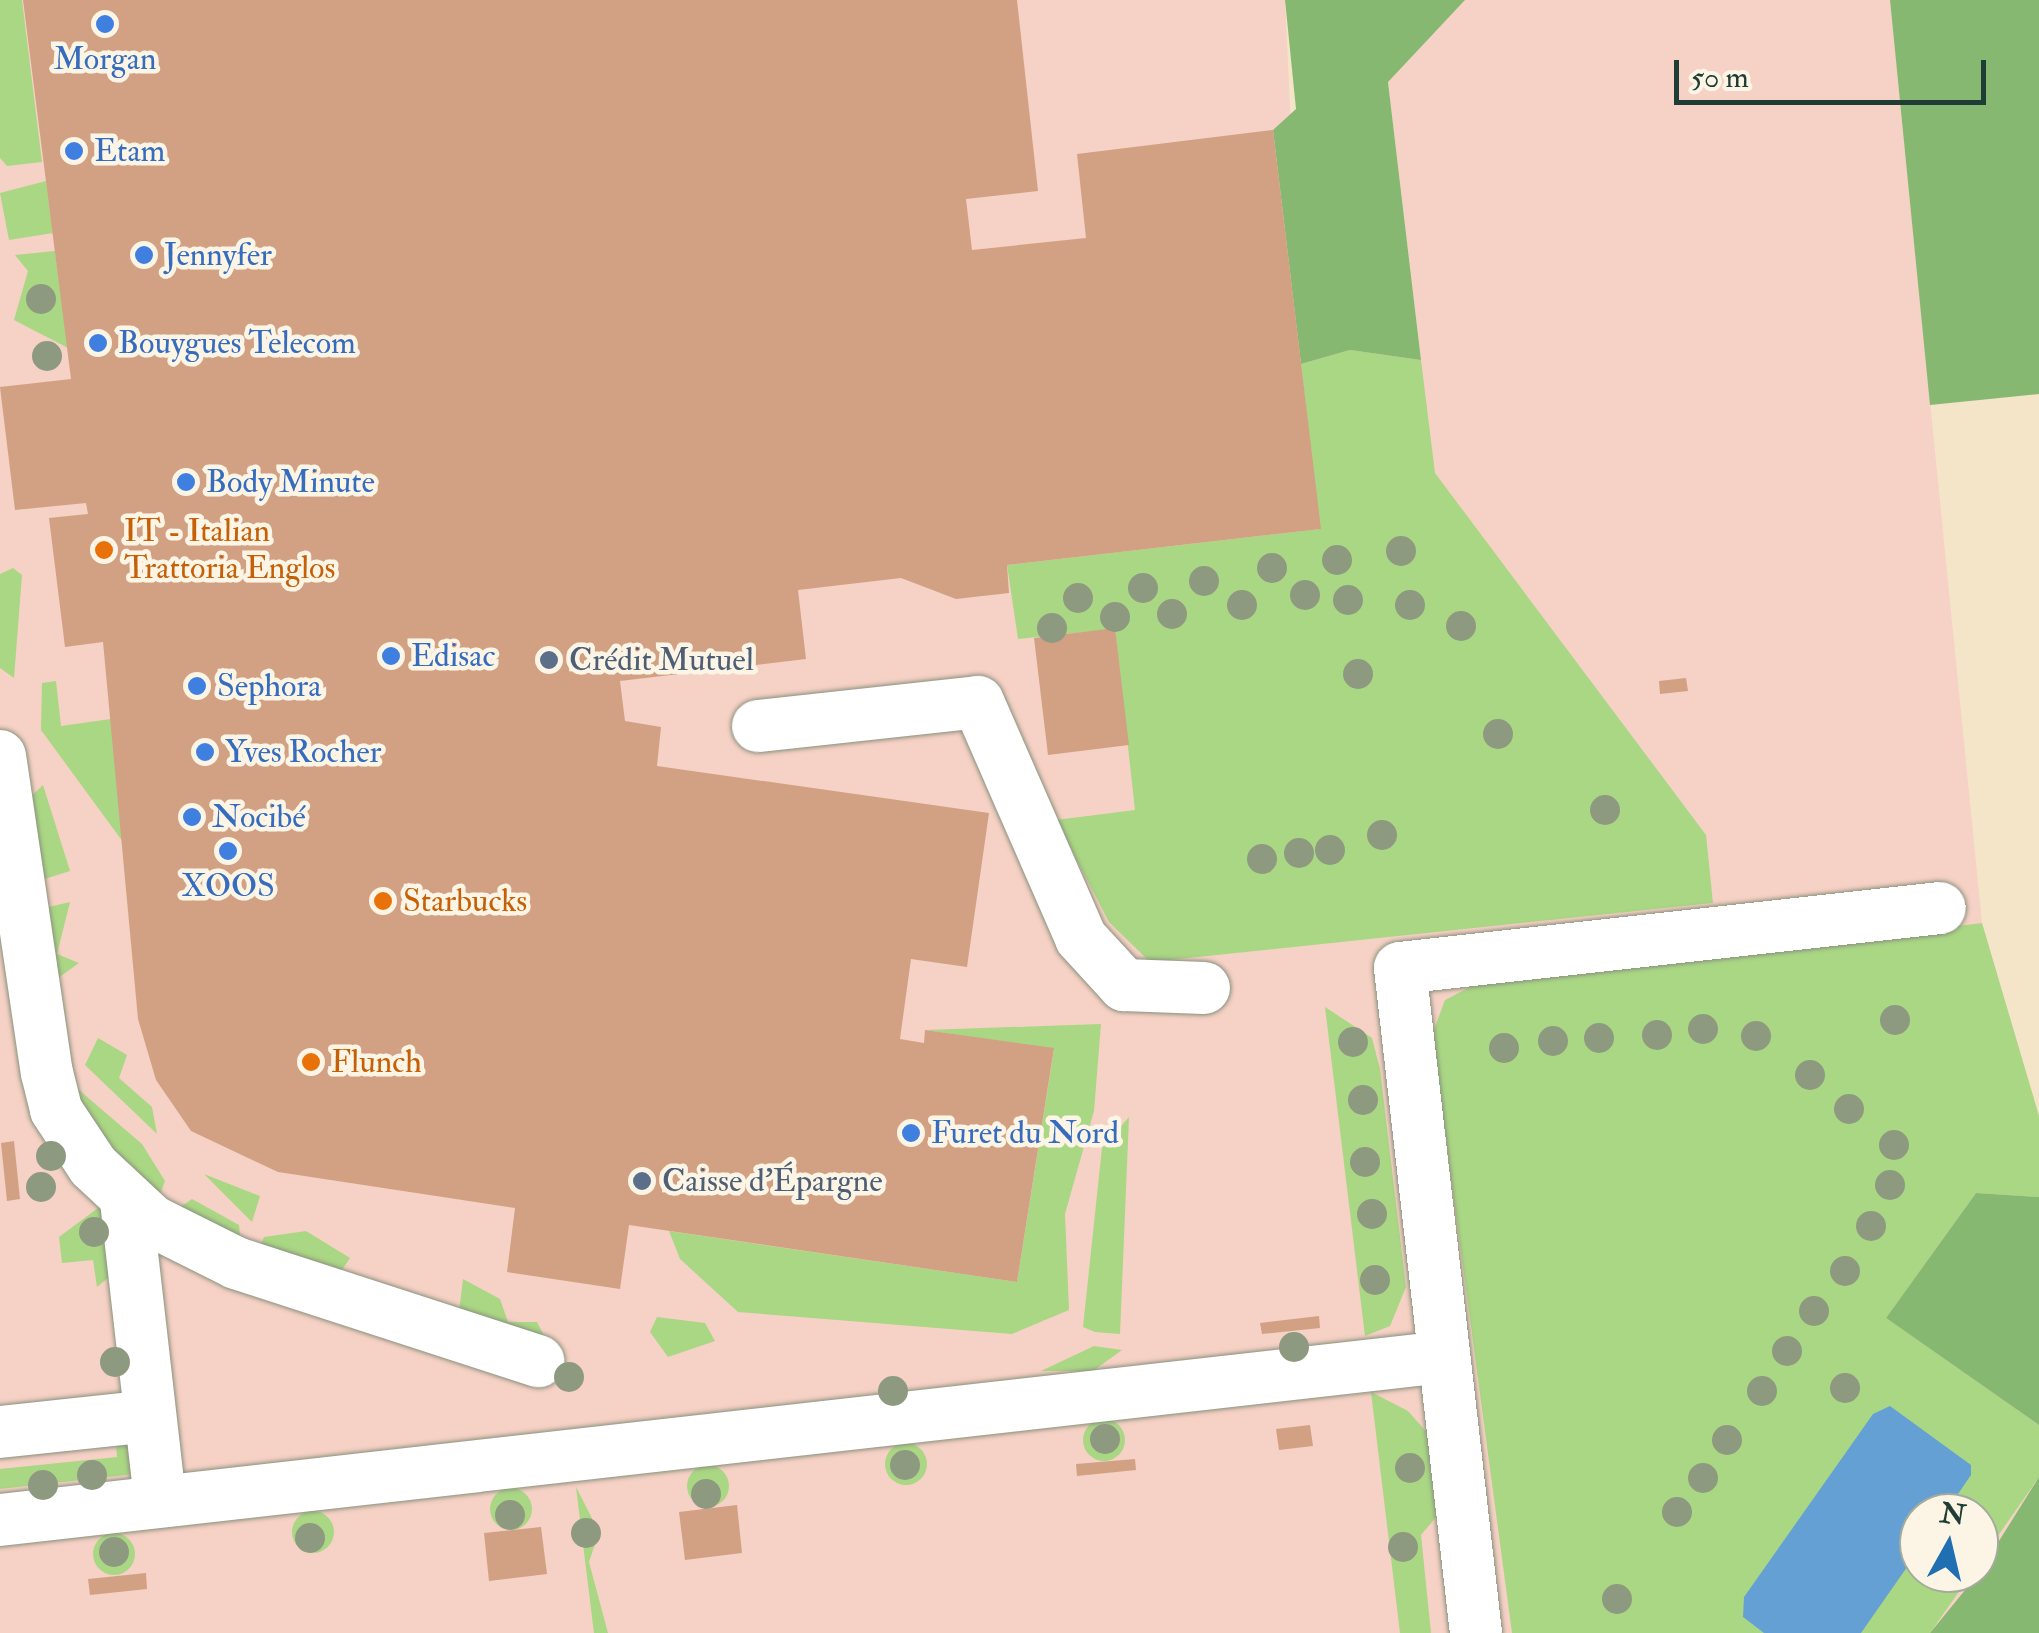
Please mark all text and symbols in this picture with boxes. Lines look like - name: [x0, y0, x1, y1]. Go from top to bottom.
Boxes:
- marker: Morgan: [94, 13, 116, 35]
- place label: Morgan: [54, 40, 156, 78]
- scale bar: [1679, 40, 1992, 102]
- text: 50 m: [1691, 59, 1749, 96]
- place label: Etam: [94, 132, 165, 170]
- marker: Etam: [63, 140, 85, 162]
- place label: Jennyfer: [164, 236, 272, 274]
- marker: Jennyfer: [133, 244, 155, 266]
- place label: Bouygues Telecom: [118, 324, 356, 362]
- marker: Bouygues Telecom: [87, 332, 109, 354]
- place label: Body Minute: [206, 463, 375, 501]
- marker: Body Minute: [175, 471, 197, 493]
- place label: IT - Italian Trattoria Englos: [124, 513, 335, 588]
- marker: IT - Italian Trattoria Englos: [93, 539, 115, 561]
- place label: Edisac: [411, 637, 495, 675]
- place label: Crédit Mutuel: [569, 641, 754, 679]
- marker: Edisac: [380, 645, 402, 667]
- marker: Crédit Mutuel: [538, 649, 560, 671]
- place label: Sephora: [217, 667, 321, 705]
- marker: Sephora: [186, 675, 208, 697]
- place label: Yves Rocher: [225, 733, 381, 771]
- marker: Yves Rocher: [194, 741, 216, 763]
- place label: Nocibé: [212, 798, 306, 836]
- marker: Nocibé: [181, 806, 203, 828]
- marker: XOOS: [217, 840, 239, 862]
- place label: XOOS: [181, 867, 275, 905]
- place label: Starbucks: [403, 882, 527, 920]
- marker: Starbucks: [372, 890, 394, 912]
- place label: Flunch: [331, 1043, 422, 1081]
- marker: Flunch: [300, 1051, 322, 1073]
- place label: Furet du Nord: [931, 1114, 1119, 1152]
- marker: Furet du Nord: [900, 1122, 922, 1144]
- place label: Caisse d'Épargne: [662, 1162, 883, 1200]
- marker: Caisse d'Épargne: [631, 1170, 653, 1192]
- north arrow: [1899, 1493, 1999, 1593]
- text: N: [1938, 1496, 1968, 1534]

